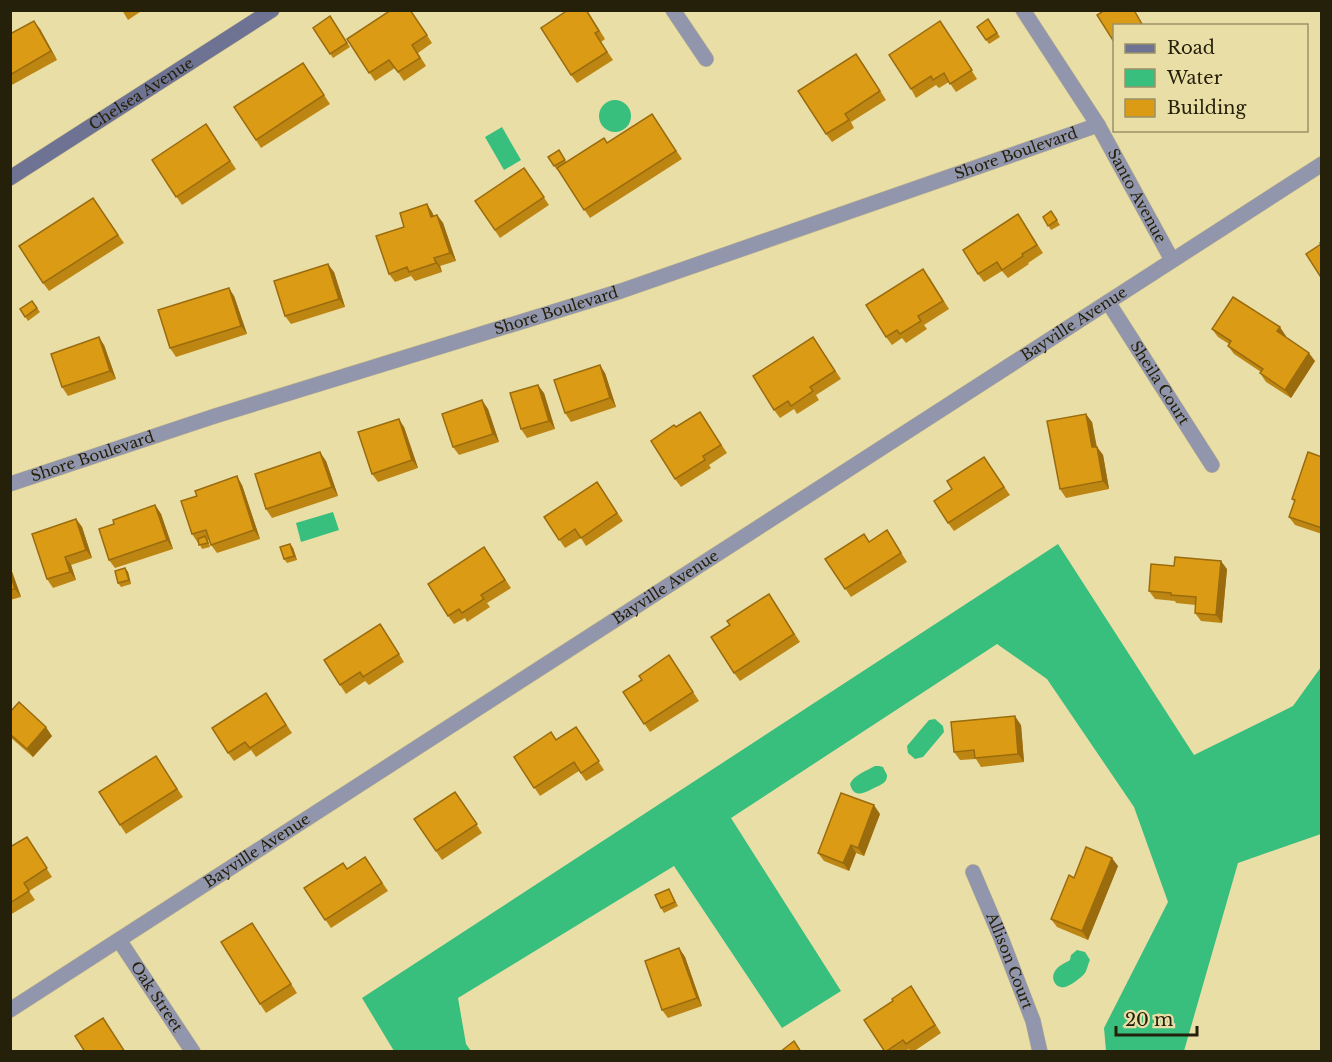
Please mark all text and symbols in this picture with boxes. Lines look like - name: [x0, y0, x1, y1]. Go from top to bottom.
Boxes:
- legend: [1113, 24, 1308, 132]
- text: Road: [1167, 37, 1215, 59]
- street label: Chelsea Avenue: [85, 53, 197, 134]
- text: Water: [1166, 67, 1223, 89]
- text: Building: [1167, 97, 1246, 119]
- street label: Shore Boulevard: [952, 123, 1080, 183]
- street label: Santo Avenue: [1104, 145, 1171, 246]
- street label: Shore Boulevard: [492, 282, 620, 339]
- street label: Bayville Avenue: [1017, 282, 1130, 365]
- street label: Sheila Court: [1126, 337, 1194, 428]
- street label: Shore Boulevard: [28, 427, 157, 485]
- street label: Bayville Avenue: [609, 546, 722, 628]
- street label: Bayville Avenue: [200, 809, 314, 891]
- street label: Allison Court: [982, 908, 1038, 1012]
- street label: Oak Street: [127, 957, 187, 1036]
- scale bar: [1116, 999, 1197, 1037]
- text: 20 m: [1125, 1009, 1173, 1031]

